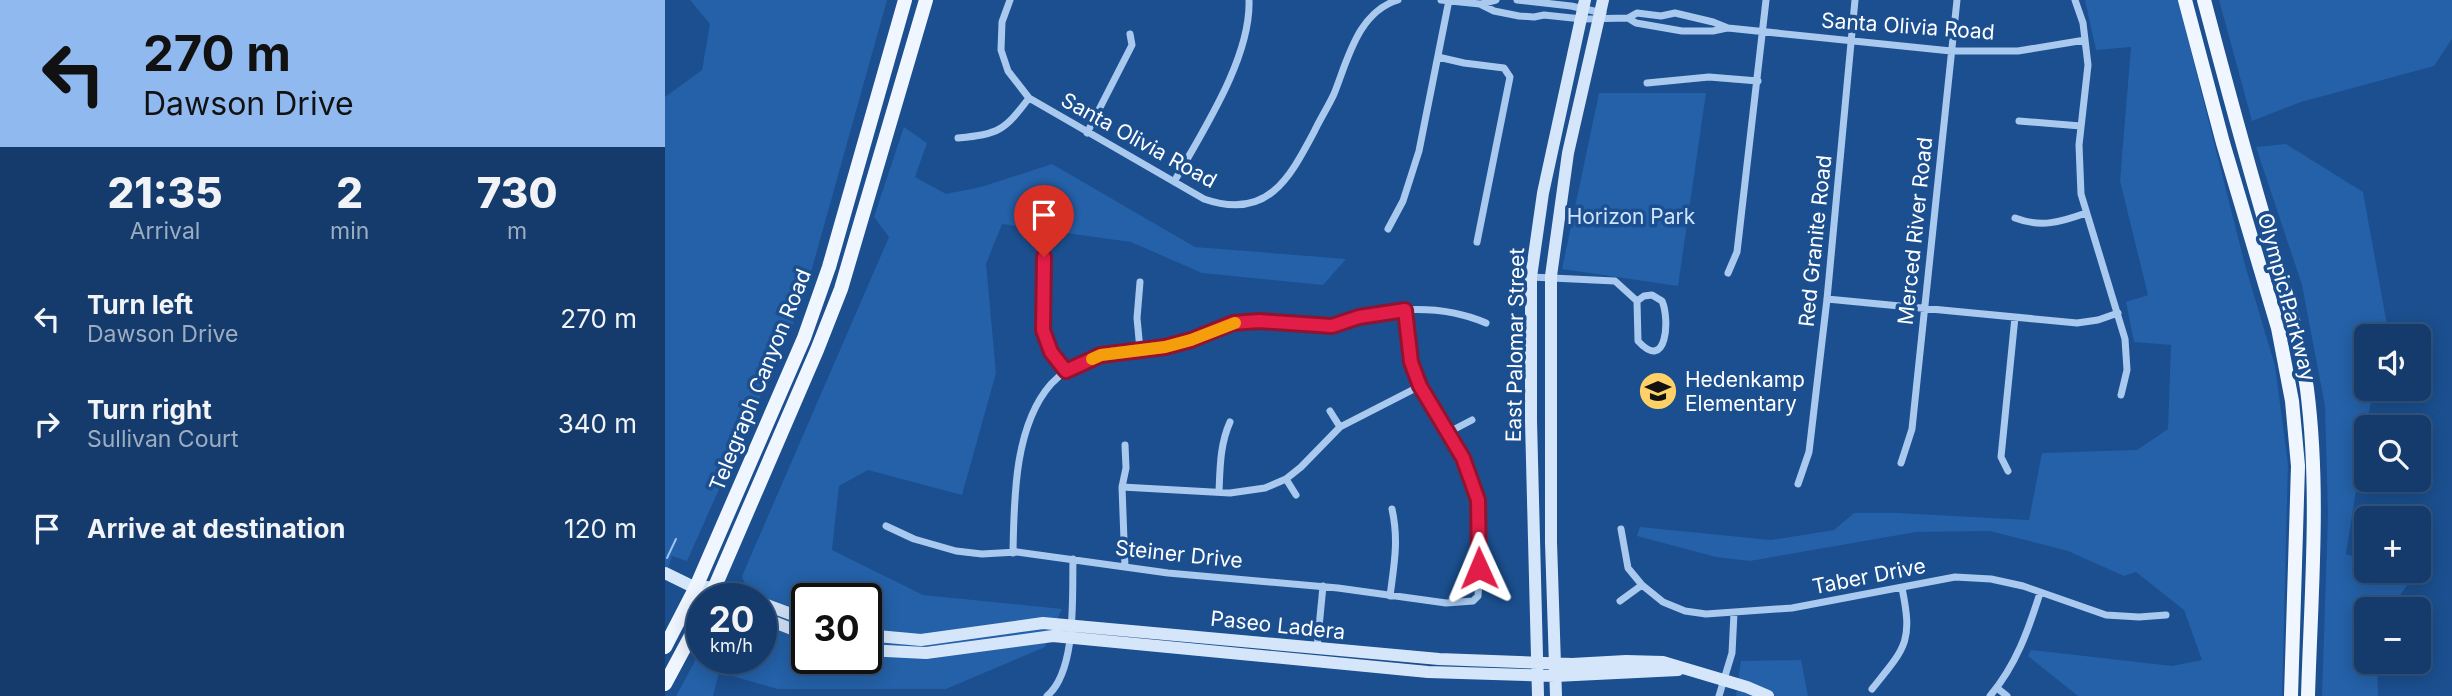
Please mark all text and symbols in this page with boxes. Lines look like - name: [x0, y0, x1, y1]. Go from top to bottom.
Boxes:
- street label: Santa Olivia Road: [1820, 7, 1996, 45]
- text: 270 m: [143, 24, 291, 83]
- icon: left: [28, 28, 119, 119]
- text: Dawson Drive: [143, 84, 354, 123]
- street label: Santa Olivia Road: [1057, 87, 1221, 193]
- street label: Merced River Road: [1893, 136, 1937, 326]
- street label: Red Granite Road: [1794, 154, 1836, 328]
- text: 21:35: [107, 167, 223, 218]
- text: 2: [336, 167, 363, 218]
- text: 730: [477, 167, 558, 218]
- pin: [1014, 185, 1074, 257]
- icon: arrive: [1025, 196, 1063, 234]
- park label: Horizon Park: [1567, 204, 1696, 229]
- street label: Olympic Parkway: [2253, 210, 2321, 384]
- text: Arrival: [130, 217, 200, 245]
- text: min: [330, 217, 369, 245]
- text: m: [507, 217, 527, 245]
- street label: East Palomar Street: [1501, 247, 1529, 442]
- street label: Telegraph Canyon Road: [704, 265, 816, 495]
- text: Turn left: [87, 289, 193, 320]
- icon: left: [28, 300, 66, 338]
- text: 270 m: [560, 303, 637, 334]
- text: Dawson Drive: [87, 320, 238, 348]
- map controls: [2354, 324, 2431, 674]
- button: sound: [2354, 324, 2431, 401]
- place label: Hedenkamp Elementary: [1685, 367, 1805, 416]
- school or university icon: Hedenkamp Elementary: [1637, 370, 1679, 412]
- text: Turn right: [87, 394, 212, 425]
- icon: right: [28, 405, 66, 443]
- text: 340 m: [558, 408, 637, 439]
- button: search: [2354, 415, 2431, 492]
- text: Sullivan Court: [87, 425, 239, 453]
- button: +: [2354, 506, 2431, 583]
- icon: arrive: [28, 510, 66, 548]
- text: Arrive at destination: [87, 513, 346, 544]
- text: 120 m: [564, 513, 637, 544]
- position arrow: [1442, 531, 1516, 605]
- street label: Steiner Drive: [1114, 535, 1244, 573]
- street label: Taber Drive: [1810, 553, 1928, 599]
- speed limit sign: 30: [791, 583, 882, 674]
- button: −: [2354, 597, 2431, 674]
- text: 20: [709, 598, 754, 640]
- street label: Paseo Ladera: [1209, 605, 1347, 645]
- text: km/h: [710, 635, 753, 656]

